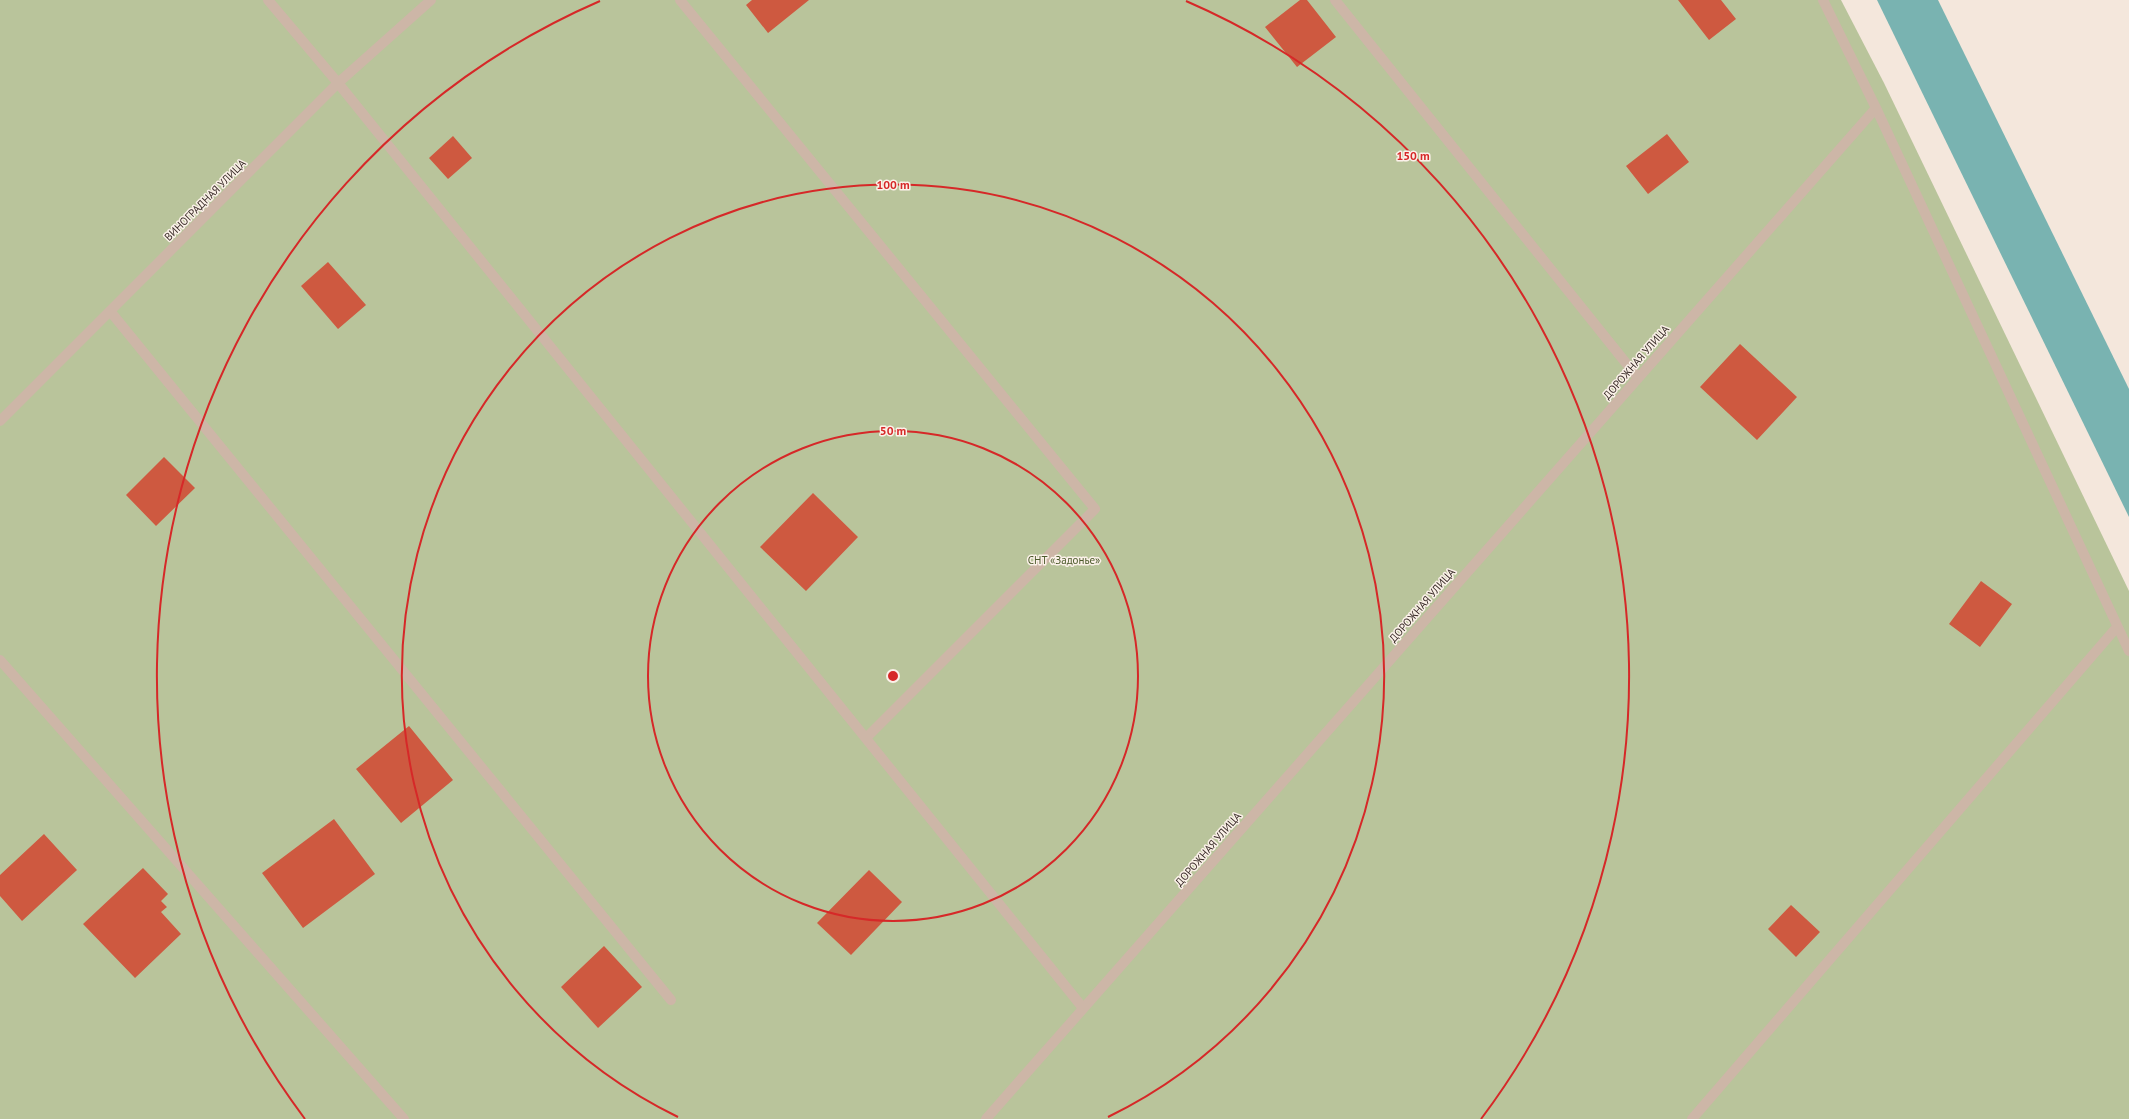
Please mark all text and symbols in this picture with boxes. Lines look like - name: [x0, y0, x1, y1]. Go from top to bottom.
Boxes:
- text: 150 m: [1396, 148, 1430, 163]
- street label: ВИНОГРАДНАЯ УЛИЦА: [161, 156, 249, 244]
- text: 100 m: [876, 177, 910, 192]
- street label: ДОРОЖНАЯ УЛИЦА: [1600, 322, 1672, 402]
- text: 50 m: [880, 423, 906, 438]
- park label: СНТ «Задонье»: [1028, 553, 1100, 567]
- street label: ДОРОЖНАЯ УЛИЦА: [1386, 565, 1458, 645]
- centre of rings: [886, 669, 900, 683]
- street label: ДОРОЖНАЯ УЛИЦА: [1172, 809, 1244, 889]

